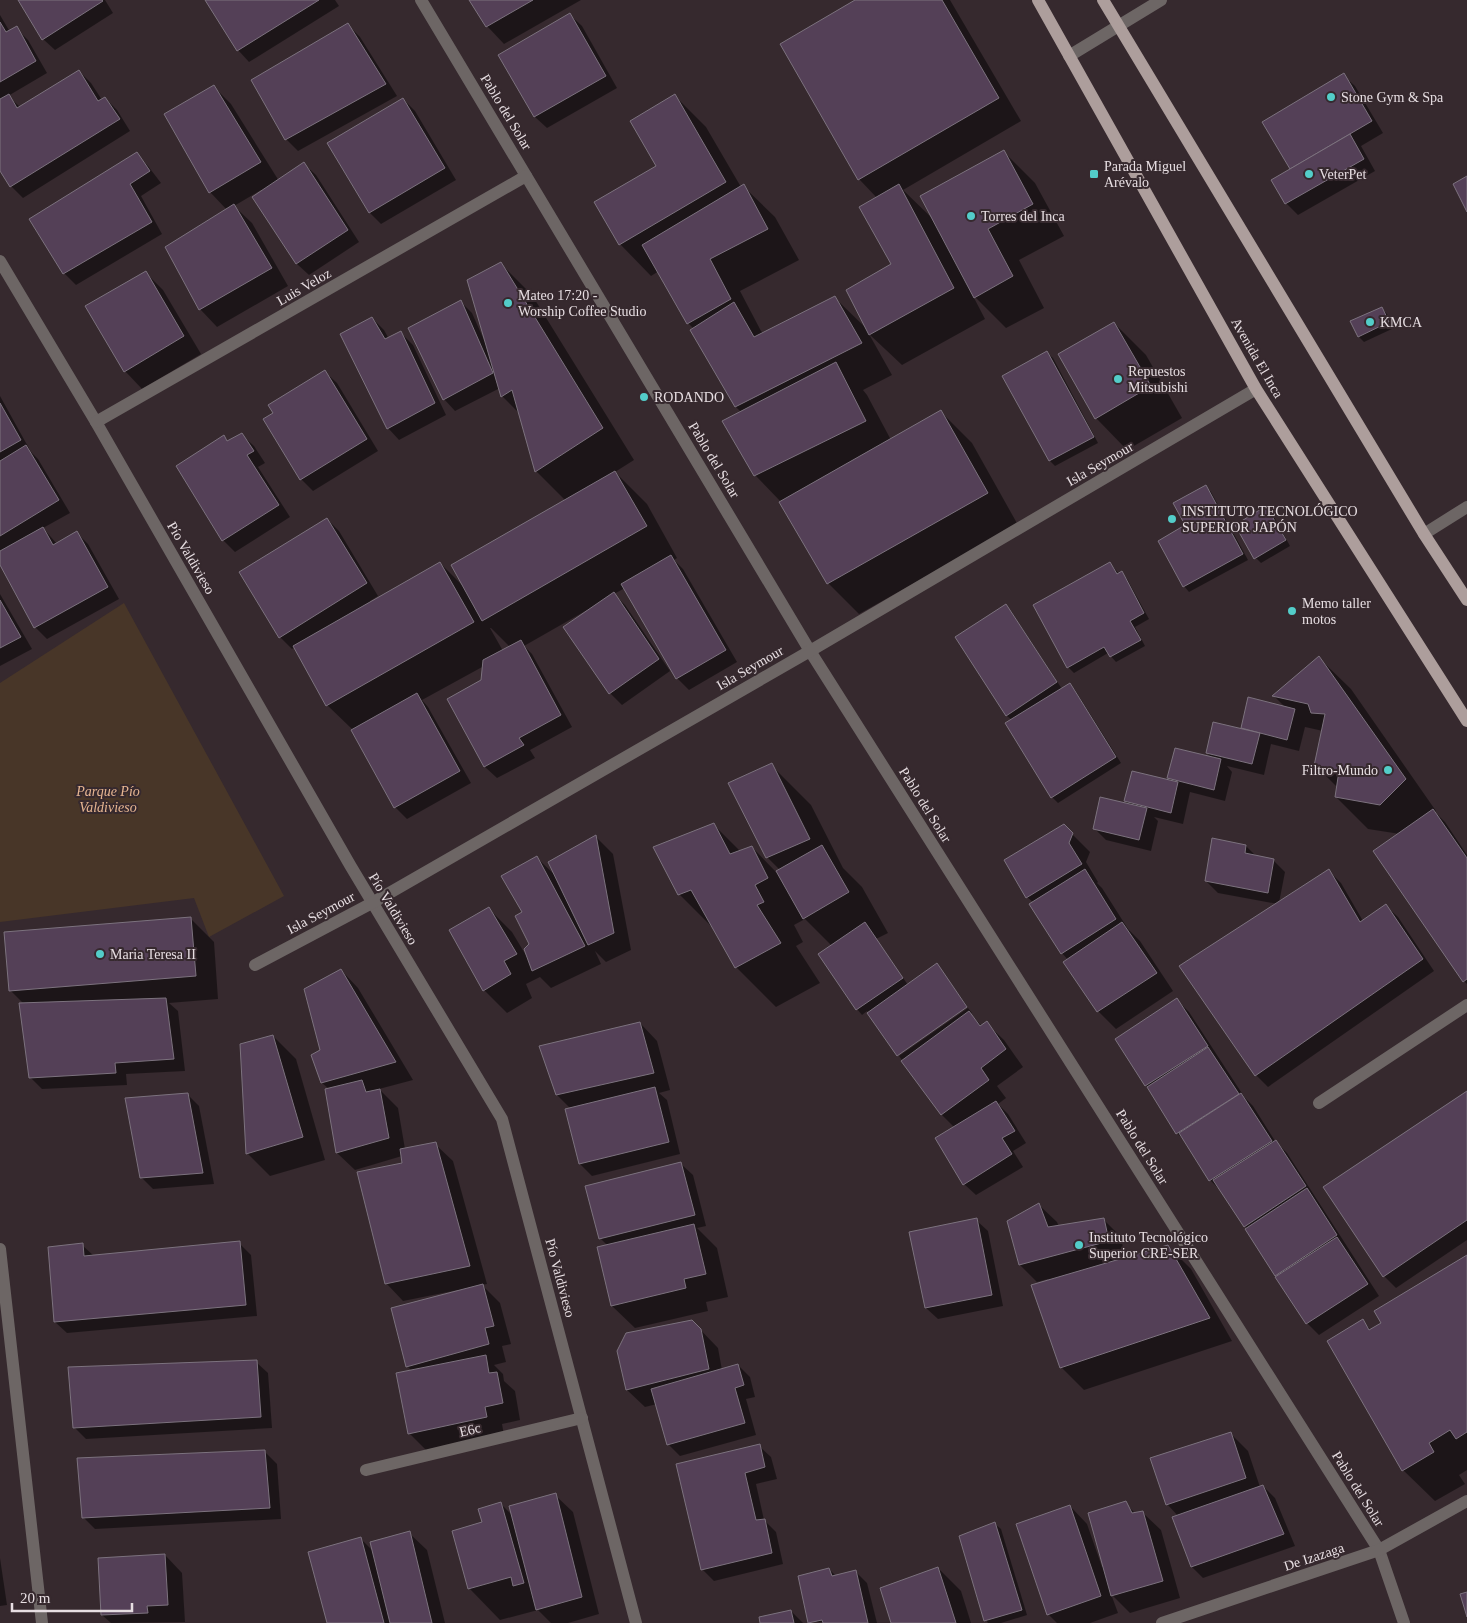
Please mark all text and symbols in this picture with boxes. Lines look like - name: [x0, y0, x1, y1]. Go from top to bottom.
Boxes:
- street label: Pablo del Solar: [478, 71, 535, 153]
- place label: Stone Gym & Spa: [1341, 90, 1444, 105]
- marker: Stone Gym & Spa: [1325, 91, 1337, 103]
- place label: Parada Miguel Arévalo: [1104, 159, 1186, 190]
- place label: VeterPet: [1319, 167, 1367, 182]
- marker: Parada Miguel Arévalo: [1088, 168, 1100, 180]
- marker: VeterPet: [1303, 168, 1315, 180]
- place label: Torres del Inca: [981, 209, 1066, 224]
- marker: Torres del Inca: [965, 210, 977, 222]
- street label: Luis Veloz: [274, 266, 334, 308]
- place label: Mateo 17:20 - Worship Coffee Studio: [518, 288, 647, 319]
- marker: Mateo 17:20 - Worship Coffee Studio: [502, 297, 514, 309]
- street label: Avenida El Inca: [1228, 315, 1286, 401]
- place label: KMCA: [1380, 315, 1423, 330]
- marker: KMCA: [1364, 316, 1376, 328]
- place label: Repuestos Mitsubishi: [1128, 364, 1188, 395]
- marker: Repuestos Mitsubishi: [1112, 373, 1124, 385]
- place label: RODANDO: [654, 390, 724, 405]
- marker: RODANDO: [638, 391, 650, 403]
- street label: Pablo del Solar: [686, 419, 743, 501]
- street label: Isla Seymour: [1064, 439, 1136, 489]
- place label: INSTITUTO TECNOLÓGICO SUPERIOR JAPÓN: [1182, 503, 1358, 535]
- marker: INSTITUTO TECNOLÓGICO SUPERIOR JAPÓN: [1166, 513, 1178, 525]
- street label: Pío Valdivieso: [164, 519, 218, 597]
- place label: Memo taller motos: [1302, 596, 1371, 627]
- marker: Memo taller motos: [1286, 605, 1298, 617]
- street label: Isla Seymour: [714, 643, 786, 693]
- place label: Filtro-Mundo: [1302, 763, 1378, 778]
- marker: Filtro-Mundo: [1382, 764, 1394, 776]
- street label: Pablo del Solar: [896, 765, 954, 846]
- park label: Parque Pío Valdivieso: [75, 784, 140, 815]
- street label: Pío Valdivieso: [366, 870, 420, 948]
- street label: Isla Seymour: [285, 889, 358, 937]
- place label: Maria Teresa II: [110, 947, 196, 962]
- marker: Maria Teresa II: [94, 948, 106, 960]
- street label: Pablo del Solar: [1113, 1107, 1171, 1188]
- place label: Instituto Tecnológico Superior CRE-SER: [1089, 1230, 1208, 1261]
- street label: Pío Valdivieso: [542, 1237, 578, 1319]
- marker: Instituto Tecnológico Superior CRE-SER: [1073, 1239, 1085, 1251]
- street label: E6c: [458, 1420, 482, 1440]
- street label: Pablo del Solar: [1329, 1449, 1387, 1530]
- street label: De Izazaga: [1282, 1540, 1347, 1574]
- scale bar: [12, 1580, 132, 1612]
- text: 20 m: [20, 1590, 51, 1606]

